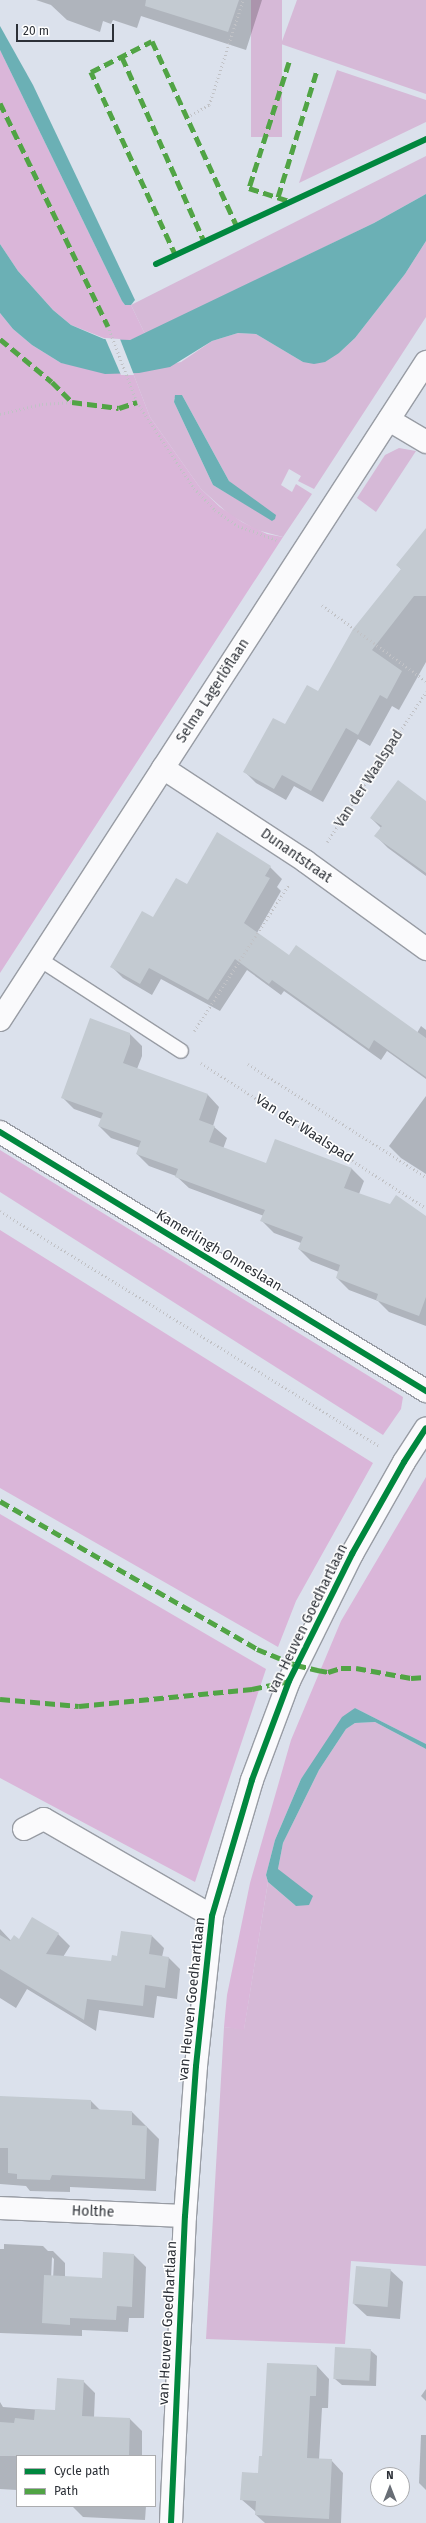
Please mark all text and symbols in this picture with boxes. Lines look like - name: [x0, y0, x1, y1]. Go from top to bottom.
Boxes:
- scale bar: [18, 16, 116, 42]
- text: 20 m: [23, 24, 49, 38]
- street label: Selma Lagerlöflaan: [173, 636, 253, 746]
- street label: Van der Waalspad: [331, 727, 407, 831]
- street label: Dunantstraat: [257, 825, 335, 887]
- street label: Van der Waalspad: [252, 1091, 356, 1167]
- street label: Kamerlingh Onneslaan: [153, 1207, 285, 1295]
- street label: van Heuven Goedhartlaan: [264, 1541, 352, 1697]
- street label: van Heuven Goedhartlaan: [175, 1916, 209, 2082]
- street label: Holthe: [71, 2203, 115, 2221]
- street label: van Heuven Goedhartlaan: [155, 2240, 181, 2406]
- legend: [16, 2455, 156, 2507]
- text: Cycle path: [54, 2464, 110, 2478]
- north arrow: [370, 2467, 410, 2507]
- text: N: [386, 2469, 394, 2482]
- text: Path: [54, 2484, 78, 2498]

